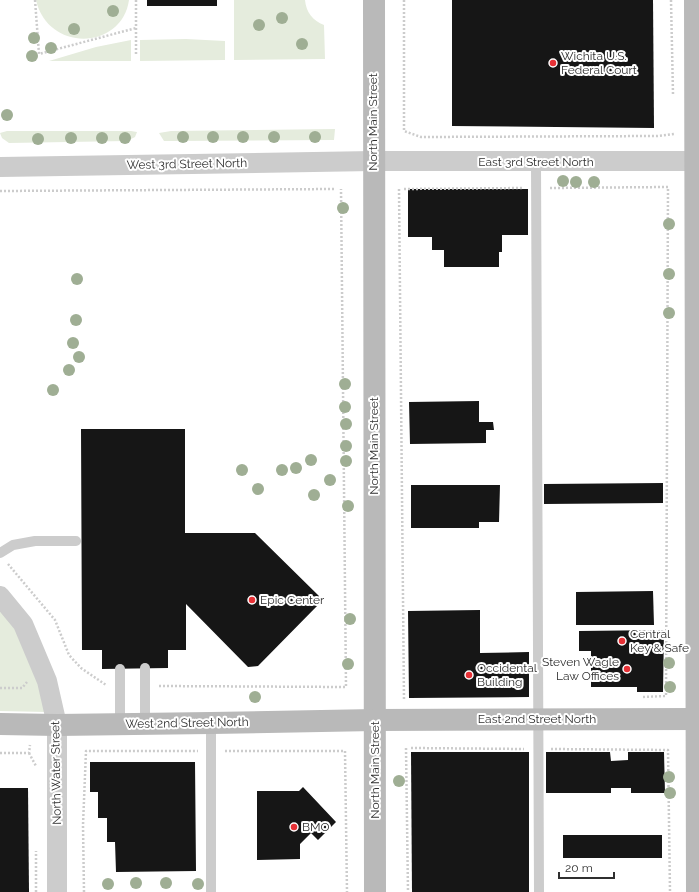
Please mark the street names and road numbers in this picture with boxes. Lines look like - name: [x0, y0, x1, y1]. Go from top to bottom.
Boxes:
- street label: North Main Street: [366, 73, 380, 171]
- street label: East 3rd Street North: [478, 155, 594, 169]
- street label: West 3rd Street North: [127, 156, 247, 172]
- street label: North Main Street: [367, 397, 381, 495]
- street label: East 2nd Street North: [478, 712, 596, 726]
- street label: West 2nd Street North: [125, 715, 249, 731]
- street label: North Water Street: [48, 721, 64, 825]
- street label: North Main Street: [368, 721, 382, 819]

